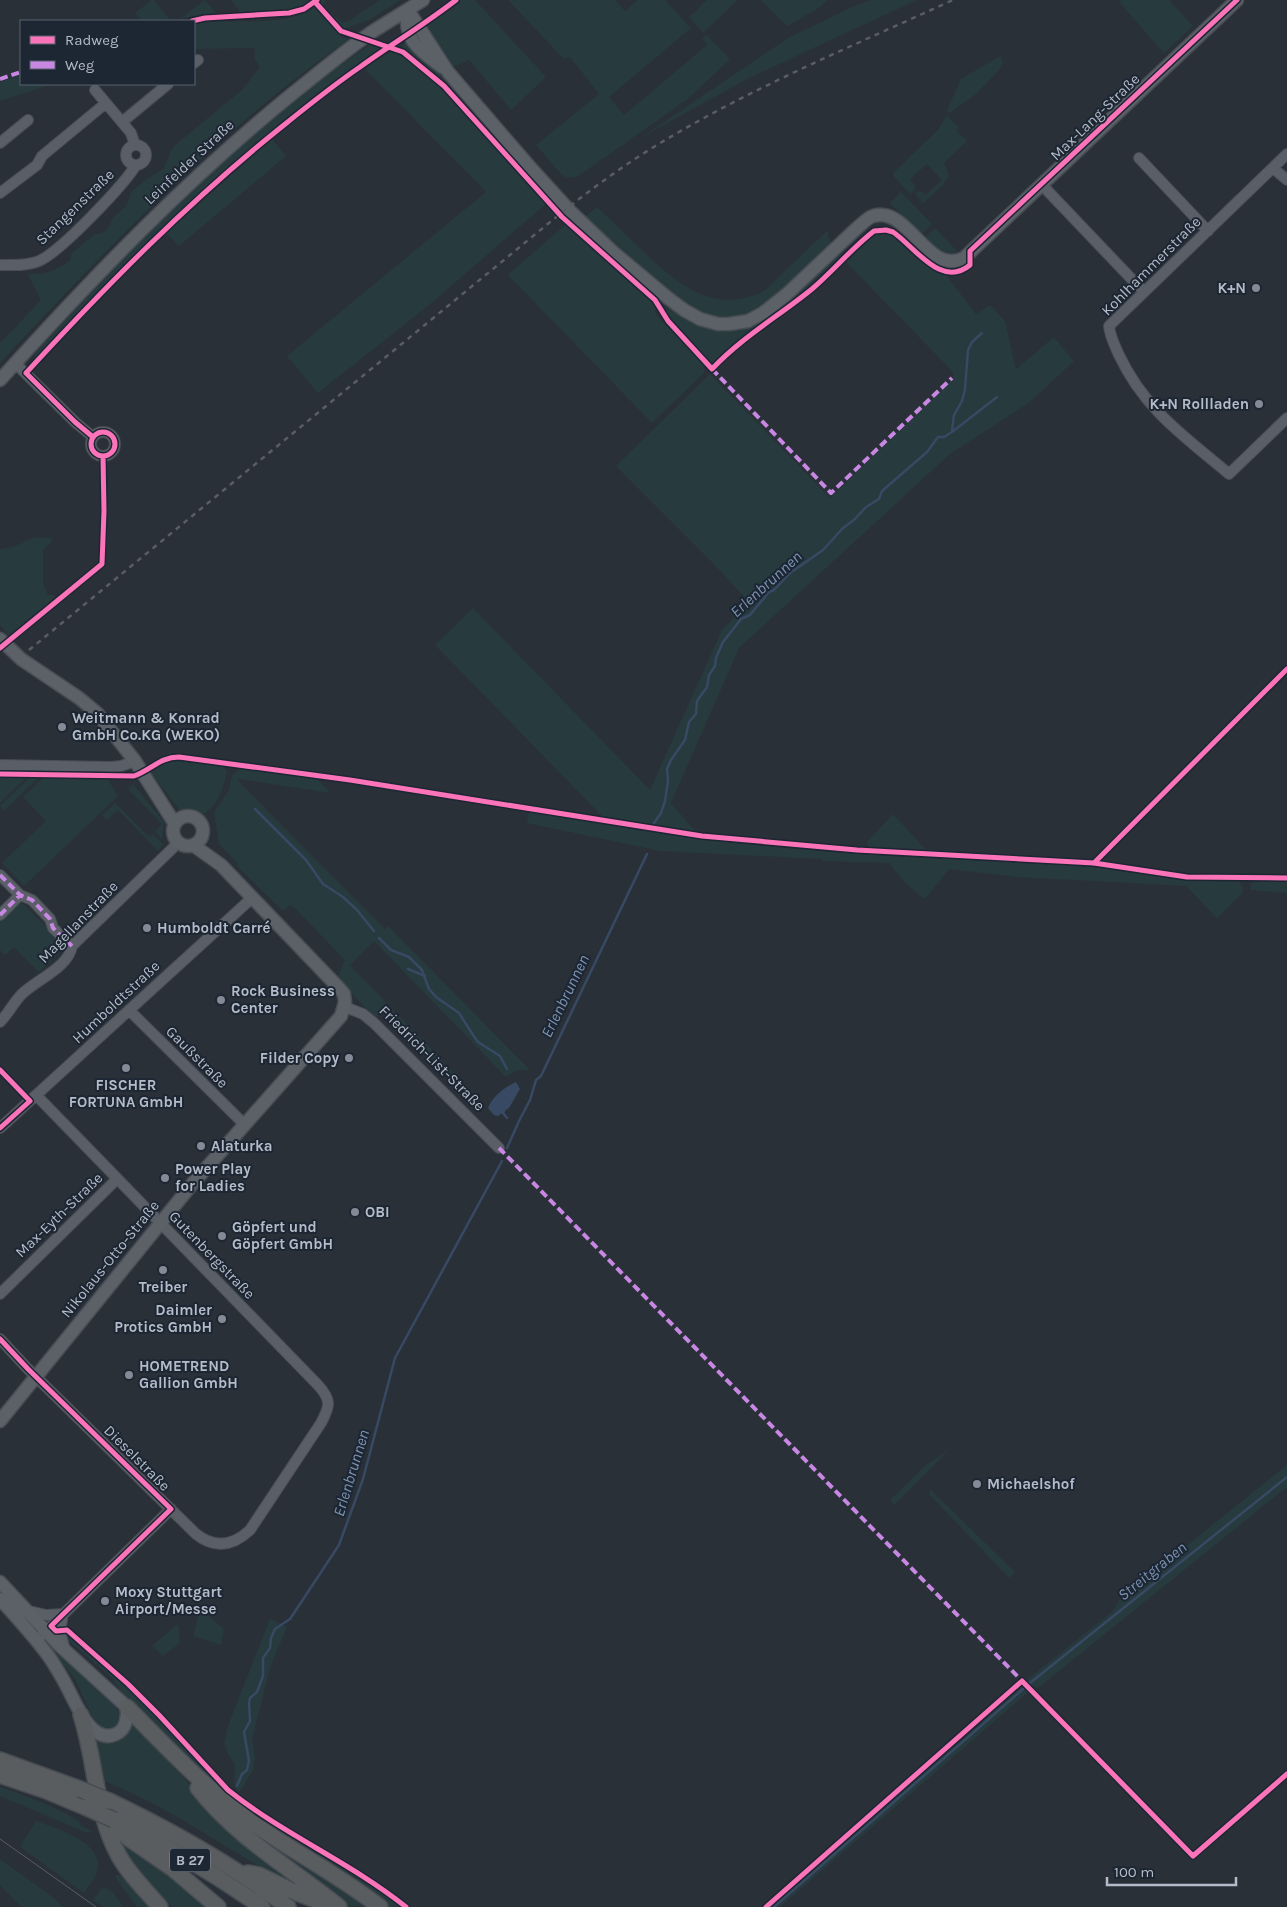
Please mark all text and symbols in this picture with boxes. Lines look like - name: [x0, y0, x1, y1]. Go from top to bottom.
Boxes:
- legend: [20, 20, 195, 85]
- text: Radweg: [65, 31, 119, 49]
- text: Weg: [65, 56, 95, 74]
- street label: Max-Lang-Straße: [1047, 70, 1143, 164]
- street label: Leinfelder Straße: [140, 116, 238, 208]
- street label: Stangenstraße: [32, 165, 118, 249]
- street label: Kohlhammerstraße: [1098, 213, 1204, 319]
- place label: K+N: [1217, 279, 1246, 297]
- marker: K+N: [1250, 282, 1262, 294]
- place label: K+N Rollladen: [1149, 395, 1249, 413]
- marker: K+N Rollladen: [1253, 398, 1265, 410]
- water label: Erlenbrunnen: [726, 547, 806, 621]
- place label: Weitmann & Konrad GmbH Co.KG (WEKO): [72, 709, 220, 744]
- marker: Weitmann & Konrad GmbH Co.KG (WEKO): [56, 721, 68, 733]
- street label: Magellanstraße: [34, 877, 122, 967]
- place label: Humboldt Carré: [157, 919, 270, 937]
- marker: Humboldt Carré: [141, 922, 153, 934]
- water label: Erlenbrunnen: [537, 951, 593, 1041]
- street label: Humboldtstraße: [69, 957, 163, 1047]
- place label: Rock Business Center: [231, 982, 335, 1017]
- marker: Rock Business Center: [215, 994, 227, 1006]
- street label: Friedrich-List-Straße: [376, 1002, 488, 1114]
- street label: Gaußstraße: [162, 1022, 232, 1092]
- place label: Filder Copy: [260, 1049, 339, 1067]
- marker: Filder Copy: [343, 1052, 355, 1064]
- marker: FISCHER FORTUNA GmbH: [120, 1062, 132, 1074]
- place label: FISCHER FORTUNA GmbH: [69, 1076, 183, 1111]
- place label: Alaturka: [211, 1137, 273, 1155]
- marker: Alaturka: [195, 1140, 207, 1152]
- place label: Power Play for Ladies: [175, 1160, 251, 1195]
- street label: Max-Eyth-Straße: [12, 1169, 106, 1261]
- marker: Power Play for Ladies: [159, 1172, 171, 1184]
- street label: Nikolaus-Otto-Straße: [57, 1197, 163, 1321]
- place label: OBI: [365, 1203, 390, 1221]
- marker: OBI: [349, 1206, 361, 1218]
- street label: Gutenbergstraße: [165, 1207, 259, 1303]
- place label: Göpfert und Göpfert GmbH: [232, 1218, 333, 1253]
- marker: Göpfert und Göpfert GmbH: [216, 1230, 228, 1242]
- marker: Treiber: [157, 1264, 169, 1276]
- place label: Treiber: [139, 1278, 187, 1296]
- place label: Daimler Protics GmbH: [114, 1301, 212, 1336]
- marker: Daimler Protics GmbH: [216, 1313, 228, 1325]
- place label: HOMETREND Gallion GmbH: [139, 1357, 238, 1392]
- marker: HOMETREND Gallion GmbH: [123, 1369, 135, 1381]
- street label: Dieselstraße: [100, 1421, 174, 1495]
- water label: Erlenbrunnen: [329, 1427, 373, 1519]
- place label: Michaelshof: [987, 1475, 1075, 1493]
- marker: Michaelshof: [971, 1478, 983, 1490]
- water label: Streitgraben: [1114, 1538, 1190, 1604]
- place label: Moxy Stuttgart Airport/Messe: [115, 1583, 222, 1618]
- marker: Moxy Stuttgart Airport/Messe: [99, 1595, 111, 1607]
- road number: B 27: [170, 1848, 210, 1872]
- scale bar: [1107, 1854, 1236, 1886]
- text: 100 m: [1114, 1863, 1154, 1881]

